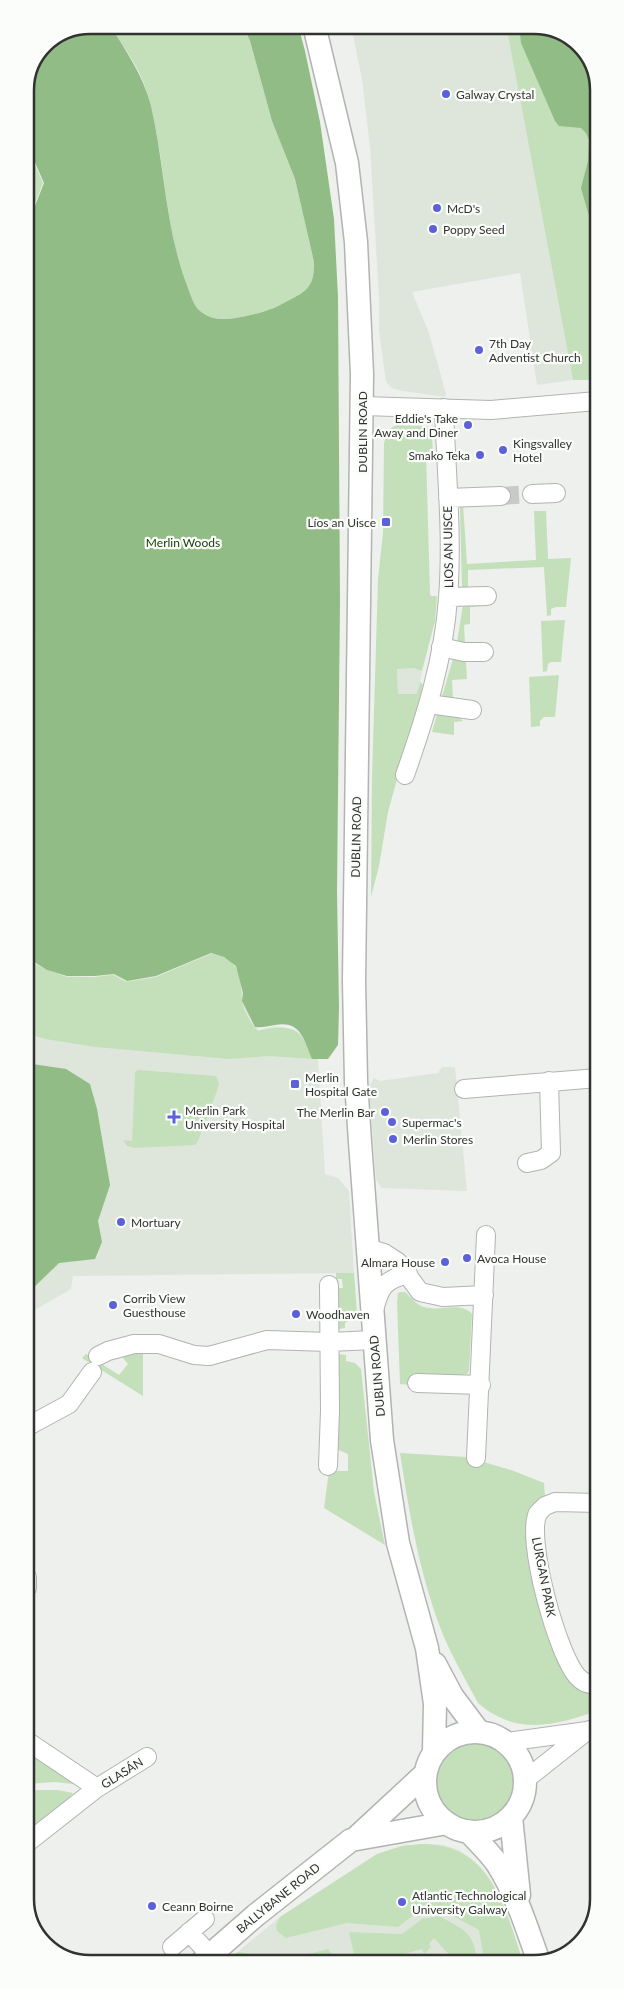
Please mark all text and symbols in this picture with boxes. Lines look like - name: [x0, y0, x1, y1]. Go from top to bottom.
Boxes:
- place label: Galway Crystal: [456, 87, 534, 102]
- marker: Galway Crystal: [440, 88, 452, 100]
- place label: McD's: [447, 201, 480, 216]
- marker: McD's: [431, 202, 443, 214]
- place label: Poppy Seed: [443, 222, 505, 237]
- marker: Poppy Seed: [427, 223, 439, 235]
- place label: 7th Day Adventist Church: [489, 336, 581, 365]
- marker: 7th Day Adventist Church: [473, 344, 485, 356]
- street label: DUBLIN ROAD: [355, 391, 370, 473]
- place label: Eddie's Take Away and Diner: [374, 411, 459, 440]
- marker: Eddie's Take Away and Diner: [462, 419, 474, 431]
- place label: Kingsvalley Hotel: [513, 436, 573, 465]
- marker: Kingsvalley Hotel: [497, 444, 509, 456]
- place label: Smako Teka: [408, 448, 470, 463]
- marker: Smako Teka: [474, 449, 486, 461]
- street label: LIOS AN UISCE: [440, 506, 456, 588]
- place label: Líos an Uisce: [307, 515, 376, 530]
- marker: Líos an Uisce: [380, 516, 392, 528]
- park label: Merlin Woods: [146, 535, 220, 550]
- street label: DUBLIN ROAD: [348, 796, 364, 878]
- place label: Merlin Hospital Gate: [305, 1070, 377, 1099]
- marker: Merlin Hospital Gate: [289, 1078, 301, 1090]
- place label: Merlin Park University Hospital: [185, 1103, 285, 1132]
- place label: The Merlin Bar: [297, 1105, 376, 1120]
- marker: The Merlin Bar: [379, 1106, 391, 1118]
- marker: Merlin Park University Hospital: [167, 1110, 181, 1124]
- place label: Supermac's: [402, 1115, 462, 1130]
- marker: Supermac's: [386, 1116, 398, 1128]
- place label: Merlin Stores: [403, 1132, 473, 1147]
- marker: Merlin Stores: [387, 1133, 399, 1145]
- place label: Mortuary: [131, 1215, 181, 1230]
- marker: Mortuary: [115, 1216, 127, 1228]
- place label: Avoca House: [477, 1251, 546, 1266]
- marker: Avoca House: [461, 1252, 473, 1264]
- place label: Almara House: [361, 1255, 435, 1270]
- marker: Almara House: [439, 1256, 451, 1268]
- place label: Corrib View Guesthouse: [123, 1291, 186, 1320]
- marker: Corrib View Guesthouse: [107, 1299, 119, 1311]
- place label: Woodhaven: [306, 1307, 370, 1322]
- marker: Woodhaven: [290, 1308, 302, 1320]
- street label: DUBLIN ROAD: [366, 1335, 388, 1417]
- street label: LURGAN PARK: [529, 1536, 559, 1618]
- street label: GLASÁN: [98, 1754, 146, 1792]
- street label: BALLYBANE ROAD: [233, 1860, 323, 1936]
- place label: Atlantic Technological University Galway: [412, 1888, 526, 1917]
- marker: Atlantic Technological University Galway: [396, 1896, 408, 1908]
- place label: Ceann Boirne: [162, 1899, 233, 1914]
- marker: Ceann Boirne: [146, 1900, 158, 1912]

